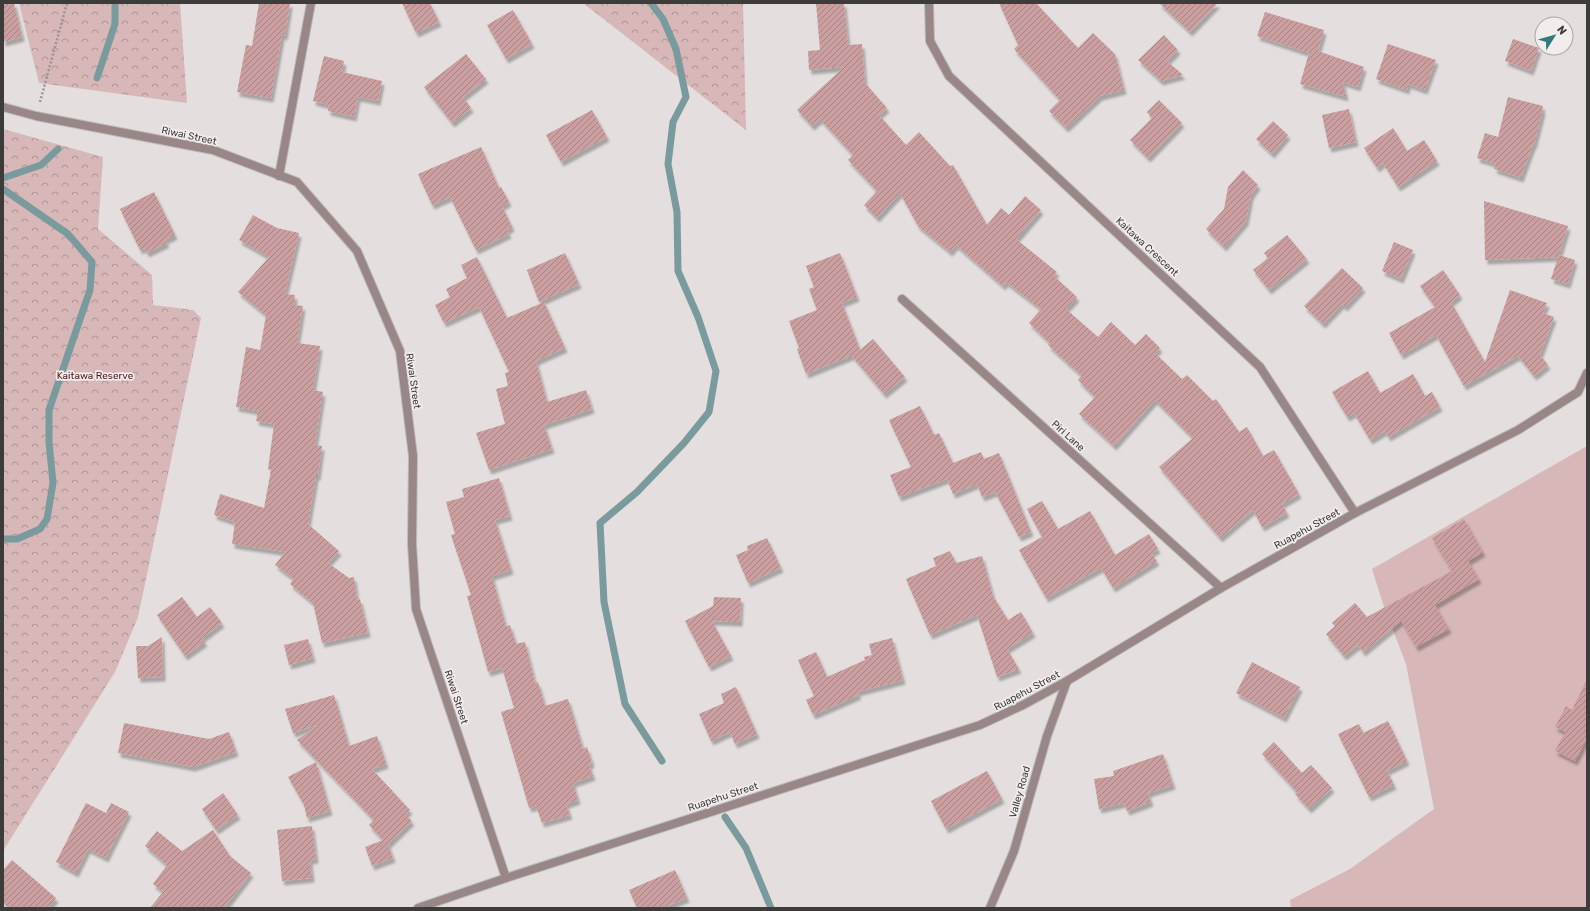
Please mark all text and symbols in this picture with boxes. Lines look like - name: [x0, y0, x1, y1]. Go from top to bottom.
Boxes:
- north arrow: [1534, 16, 1574, 56]
- text: N: [1554, 23, 1569, 37]
- street label: Riwai Street: [160, 124, 218, 148]
- street label: Kaitawa Crescent: [1113, 215, 1181, 279]
- street label: Riwai Street: [403, 352, 423, 410]
- park label: Kaitawa Reserve: [57, 370, 134, 382]
- street label: Piri Lane: [1049, 418, 1087, 454]
- street label: Ruapehu Street: [1272, 506, 1342, 552]
- street label: Riwai Street: [442, 668, 470, 726]
- street label: Ruapehu Street: [992, 668, 1062, 713]
- street label: Valley Road: [1007, 765, 1033, 819]
- street label: Ruapehu Street: [686, 780, 760, 814]

